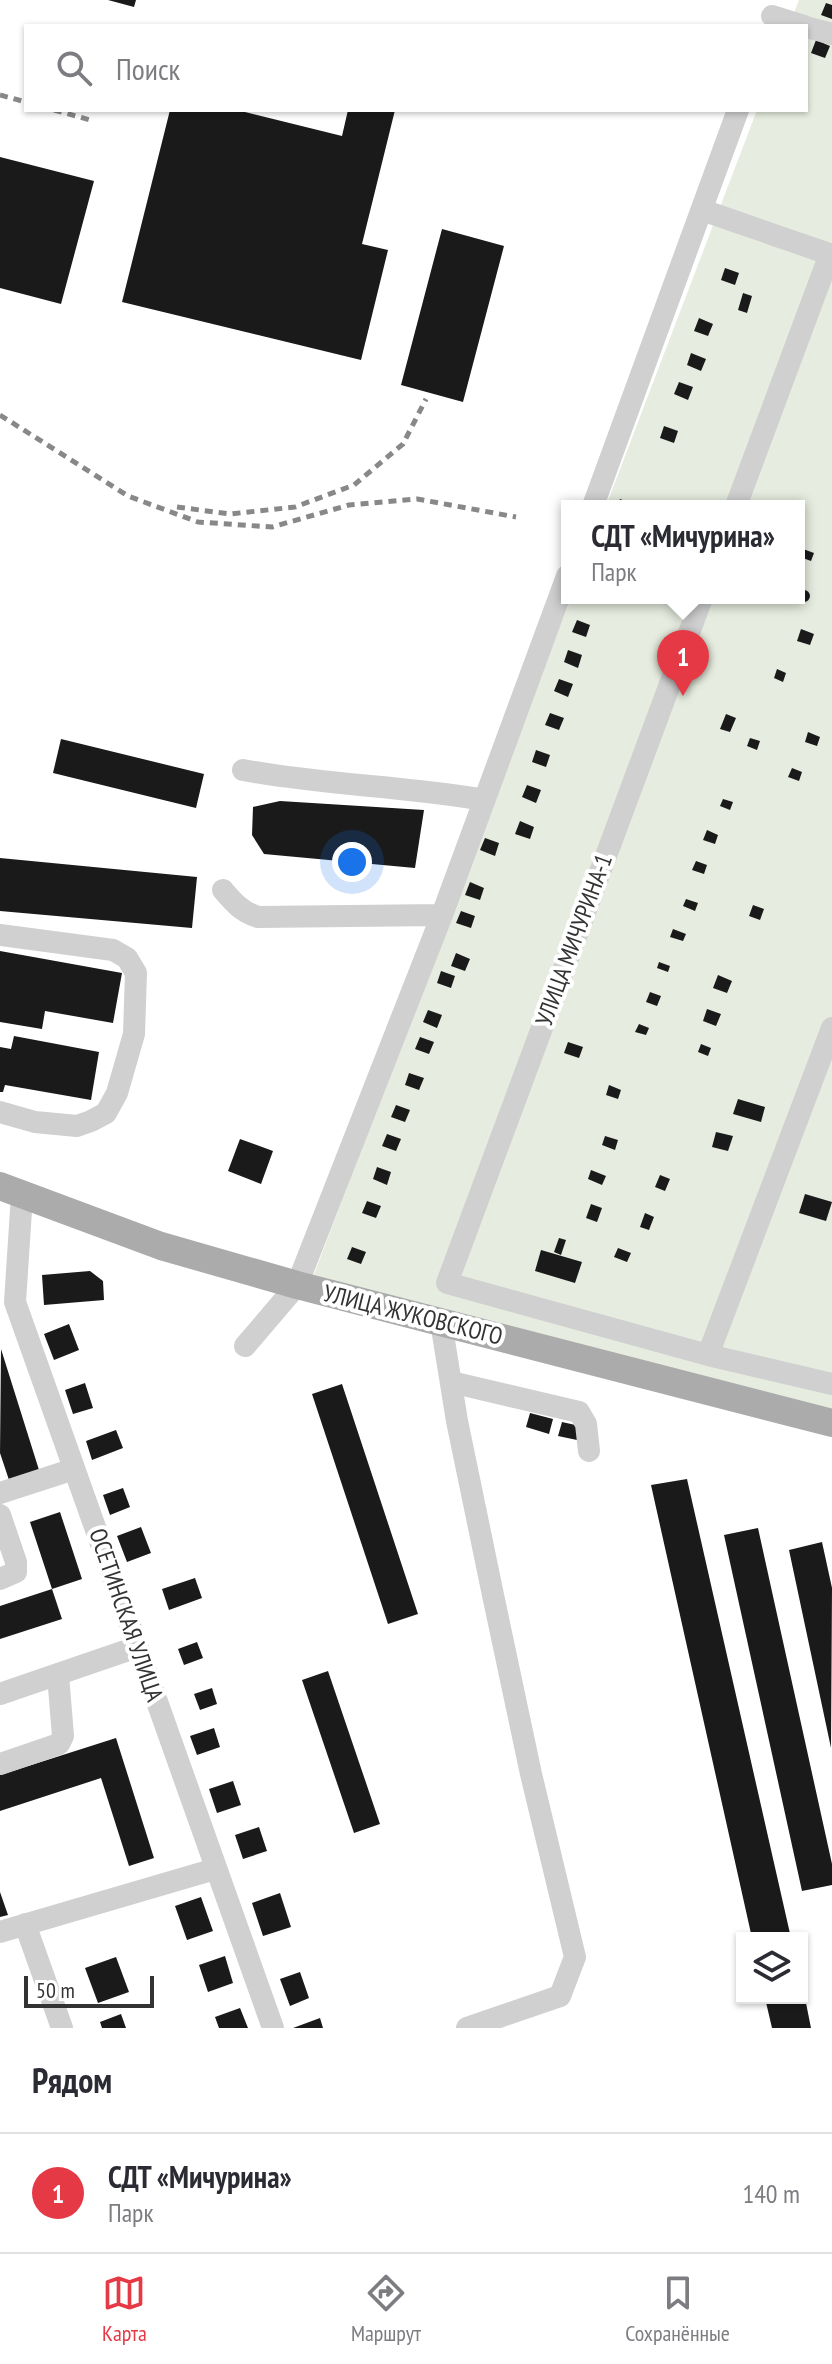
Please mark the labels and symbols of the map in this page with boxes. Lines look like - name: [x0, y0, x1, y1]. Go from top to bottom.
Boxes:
- pin: 1: [657, 630, 709, 696]
- your location: [332, 842, 372, 882]
- street label: УЛИЦА МИЧУРИНА-1: [528, 850, 619, 1030]
- street label: УЛИЦА ЖУКОВСКОГО: [320, 1277, 506, 1352]
- street label: ОСЕТИНСКАЯ УЛИЦА: [82, 1524, 171, 1706]
- scale bar: [24, 1972, 154, 2008]

